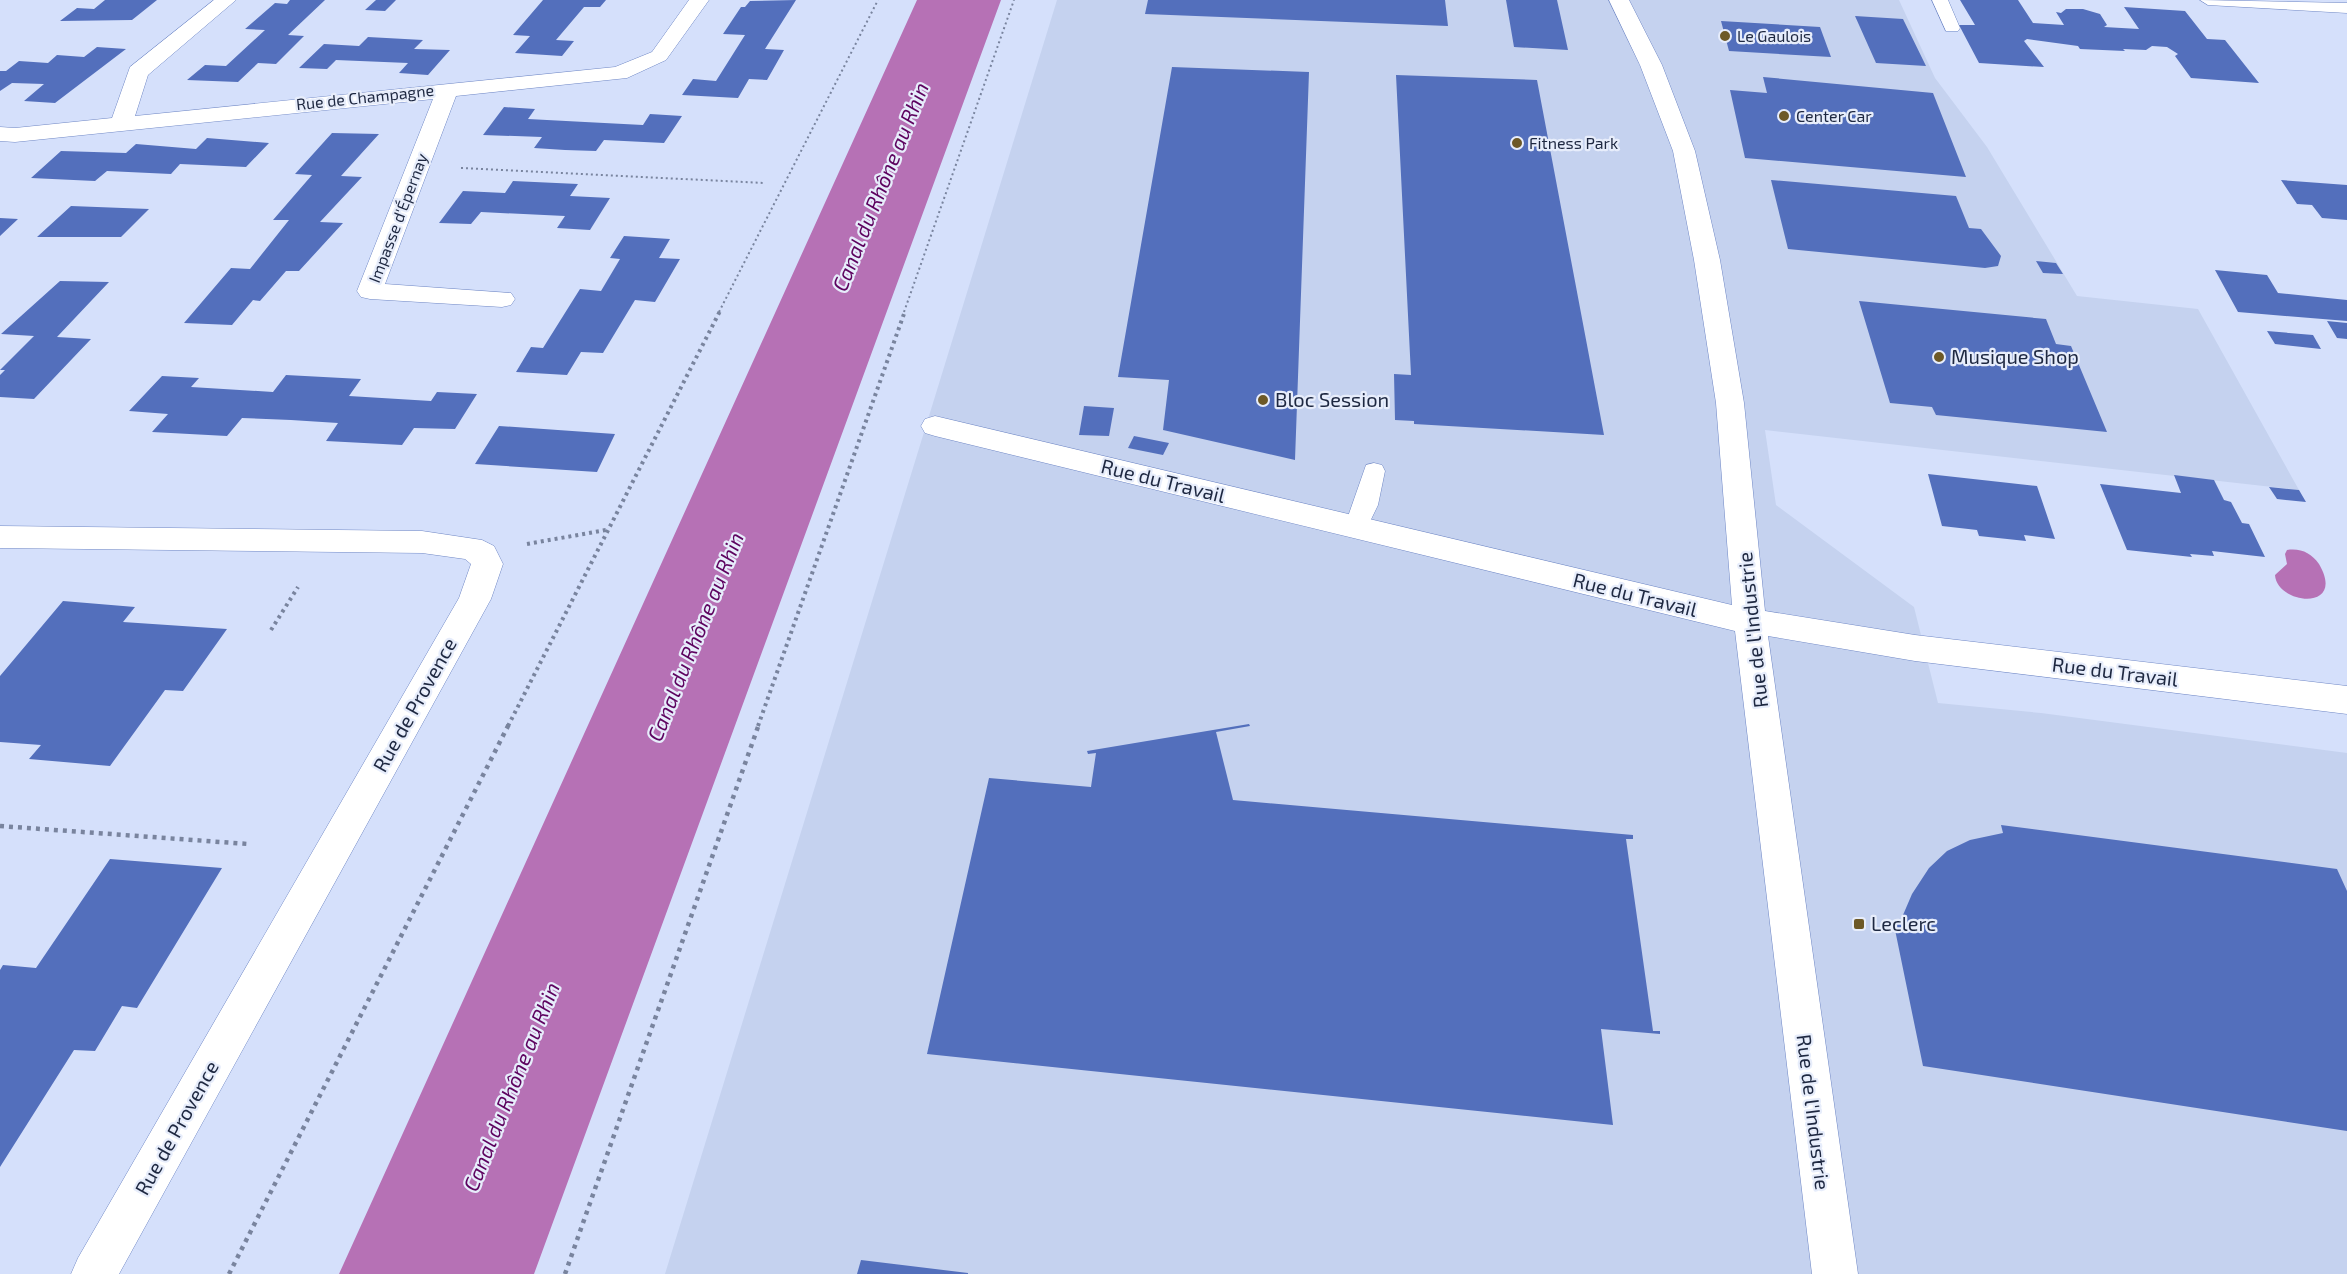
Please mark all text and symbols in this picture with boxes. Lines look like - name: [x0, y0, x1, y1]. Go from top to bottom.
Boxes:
- place label: Le Gaulois: [1737, 26, 1811, 45]
- marker: Le Gaulois: [1718, 29, 1732, 43]
- water label: Canal du Rhône au Rhin: [826, 78, 933, 295]
- street label: Rue de Champagne: [295, 80, 435, 113]
- place label: Center Car: [1796, 106, 1872, 125]
- marker: Center Car: [1777, 109, 1791, 123]
- place label: Fitness Park: [1529, 133, 1618, 152]
- marker: Fitness Park: [1510, 136, 1524, 150]
- street label: Impasse d'Épernay: [364, 150, 431, 285]
- place label: Musique Shop: [1951, 344, 2079, 368]
- marker: Musique Shop: [1932, 350, 1946, 364]
- place label: Bloc Session: [1275, 387, 1389, 411]
- marker: Bloc Session: [1256, 393, 1270, 407]
- street label: Rue du Travail: [1099, 453, 1228, 507]
- water label: Canal du Rhône au Rhin: [641, 528, 748, 745]
- street label: Rue de l'Industrie: [1732, 551, 1772, 709]
- street label: Rue du Travail: [1571, 567, 1700, 621]
- street label: Rue de Provence: [367, 633, 461, 776]
- street label: Rue du Travail: [2051, 651, 2180, 691]
- place label: Leclerc: [1871, 911, 1936, 935]
- marker: Leclerc: [1852, 917, 1866, 931]
- water label: Canal du Rhône au Rhin: [457, 978, 564, 1195]
- street label: Rue de l'Industrie: [1793, 1033, 1835, 1191]
- street label: Rue de Provence: [129, 1056, 223, 1199]

